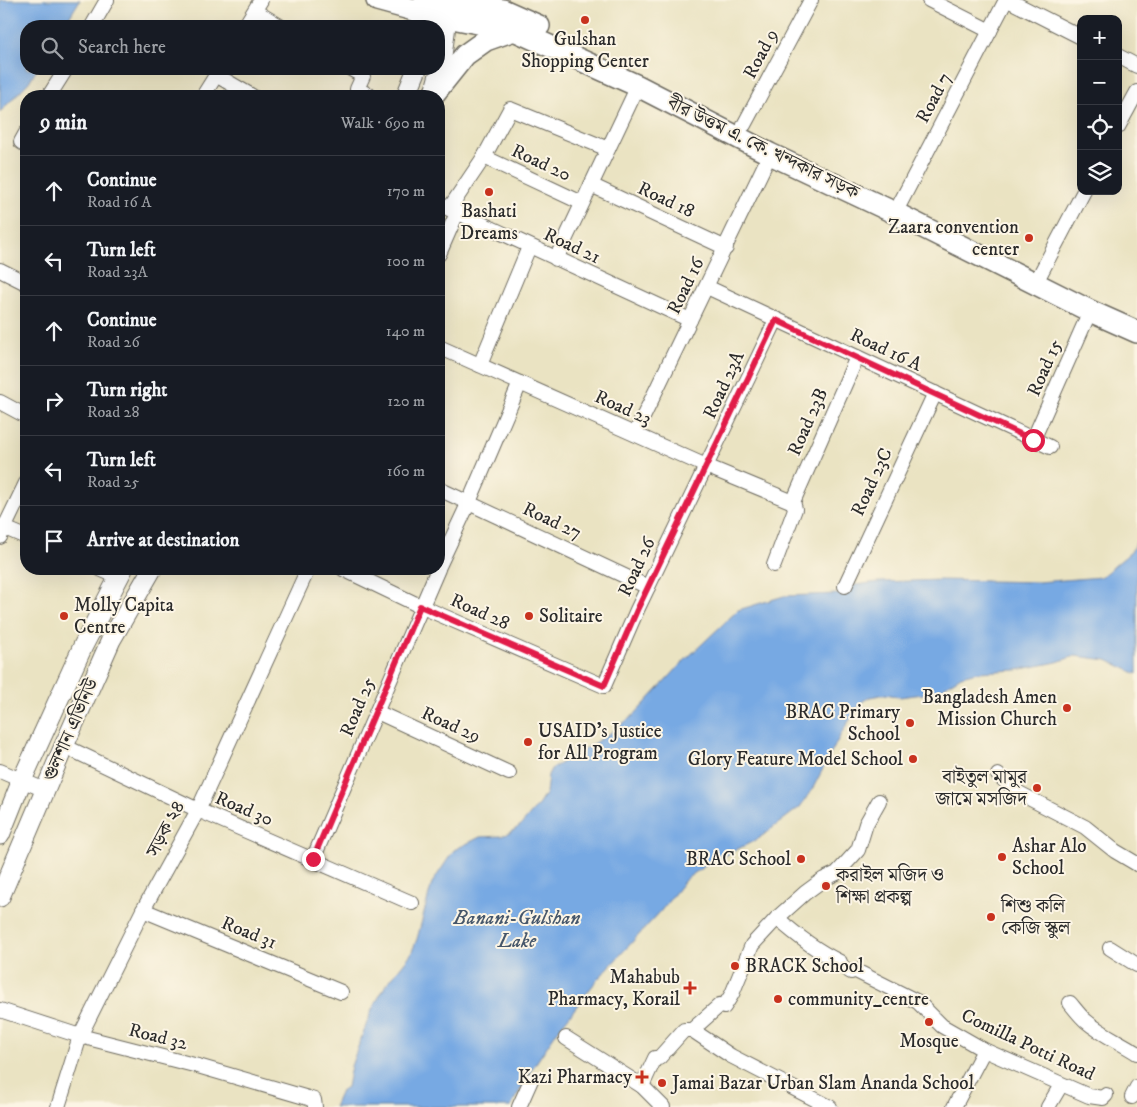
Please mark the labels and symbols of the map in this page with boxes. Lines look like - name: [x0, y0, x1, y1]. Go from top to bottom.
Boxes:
- marker: Gulshan Shopping Center: [579, 14, 591, 26]
- street label: Road 9: [738, 25, 784, 83]
- place label: Gulshan Shopping Center: [521, 28, 649, 73]
- street label: Road 7: [911, 69, 957, 127]
- street label: বীর উত্তম এ. কে. খন্দকার সড়ক: [663, 90, 864, 205]
- street label: Road 20: [508, 139, 574, 187]
- street label: Road 18: [634, 177, 698, 223]
- marker: Bashati Dreams: [483, 186, 495, 198]
- place label: Bashati Dreams: [460, 200, 518, 245]
- place label: Zaara convention center: [888, 216, 1019, 261]
- street label: Road 21: [540, 223, 604, 269]
- marker: Zaara convention center: [1023, 232, 1035, 244]
- street label: Road 16: [662, 253, 710, 318]
- street label: Road 16 A: [847, 323, 926, 377]
- street label: Road 15: [1022, 336, 1068, 400]
- street label: Road 23A: [698, 347, 750, 422]
- street label: Road 23B: [783, 384, 833, 460]
- street label: Road 23: [591, 385, 655, 431]
- route start: [1022, 429, 1045, 452]
- street label: Road 23C: [846, 444, 898, 520]
- street label: Road 27: [519, 497, 585, 545]
- street label: Road 26: [613, 533, 661, 600]
- street label: Road 28: [447, 589, 513, 635]
- place label: Molly Capita Centre: [74, 594, 174, 639]
- place label: Solitaire: [539, 605, 603, 628]
- marker: Molly Capita Centre: [58, 610, 70, 622]
- marker: Solitaire: [523, 610, 535, 622]
- street label: Road 25: [335, 673, 381, 740]
- street label: গুলশান এভিনিউ: [37, 674, 104, 785]
- place label: Bangladesh Amen Mission Church: [922, 686, 1057, 731]
- place label: BRAC Primary School: [785, 701, 901, 746]
- street label: Road 29: [418, 702, 484, 748]
- marker: Bangladesh Amen Mission Church: [1061, 702, 1073, 714]
- marker: BRAC Primary School: [904, 717, 916, 729]
- place label: USAID's Justice for All Program: [538, 720, 662, 765]
- marker: USAID's Justice for All Program: [522, 736, 534, 748]
- place label: Glory Feature Model School: [688, 748, 903, 771]
- marker: Glory Feature Model School: [907, 753, 919, 765]
- place label: বাইতুল মামুর জামে মসজিদ: [934, 765, 1028, 811]
- marker: বাইতুল মামুর জামে মসজিদ: [1031, 782, 1043, 794]
- street label: Road 30: [212, 787, 276, 831]
- street label: সড়ক ২৪: [141, 797, 190, 862]
- place label: Ashar Alo School: [1012, 835, 1087, 880]
- route end: [302, 848, 325, 871]
- place label: BRAC School: [686, 848, 791, 871]
- marker: Ashar Alo School: [996, 851, 1008, 863]
- marker: BRAC School: [795, 853, 807, 865]
- place label: করাইল মজিদ ও শিক্ষা প্রকল্প: [835, 863, 944, 909]
- marker: করাইল মজিদ ও শিক্ষা প্রকল্প: [820, 880, 832, 892]
- place label: শিশু কলি কেজি স্কুল: [1000, 894, 1072, 940]
- water label: Banani-Gulshan Lake: [453, 906, 580, 954]
- marker: শিশু কলি কেজি স্কুল: [985, 911, 997, 923]
- street label: Road 31: [218, 912, 280, 954]
- place label: BRACK School: [745, 955, 864, 978]
- marker: BRACK School: [729, 960, 741, 972]
- place label: Mahabub Pharmacy, Korail: [548, 966, 680, 1011]
- marker: Mahabub Pharmacy, Korail: [684, 982, 696, 994]
- place label: community_centre: [788, 988, 929, 1011]
- marker: community_centre: [772, 993, 784, 1005]
- street label: Comilla Potti Road: [957, 1004, 1099, 1086]
- marker: Mosque: [923, 1016, 935, 1028]
- street label: Road 32: [126, 1019, 190, 1056]
- place label: Mosque: [899, 1030, 959, 1054]
- place label: Kazi Pharmacy: [518, 1066, 633, 1089]
- marker: Kazi Pharmacy: [636, 1071, 648, 1083]
- place label: Jamai Bazar Urban Slam Ananda School: [670, 1072, 974, 1095]
- marker: Jamai Bazar Urban Slam Ananda School: [656, 1077, 668, 1089]

